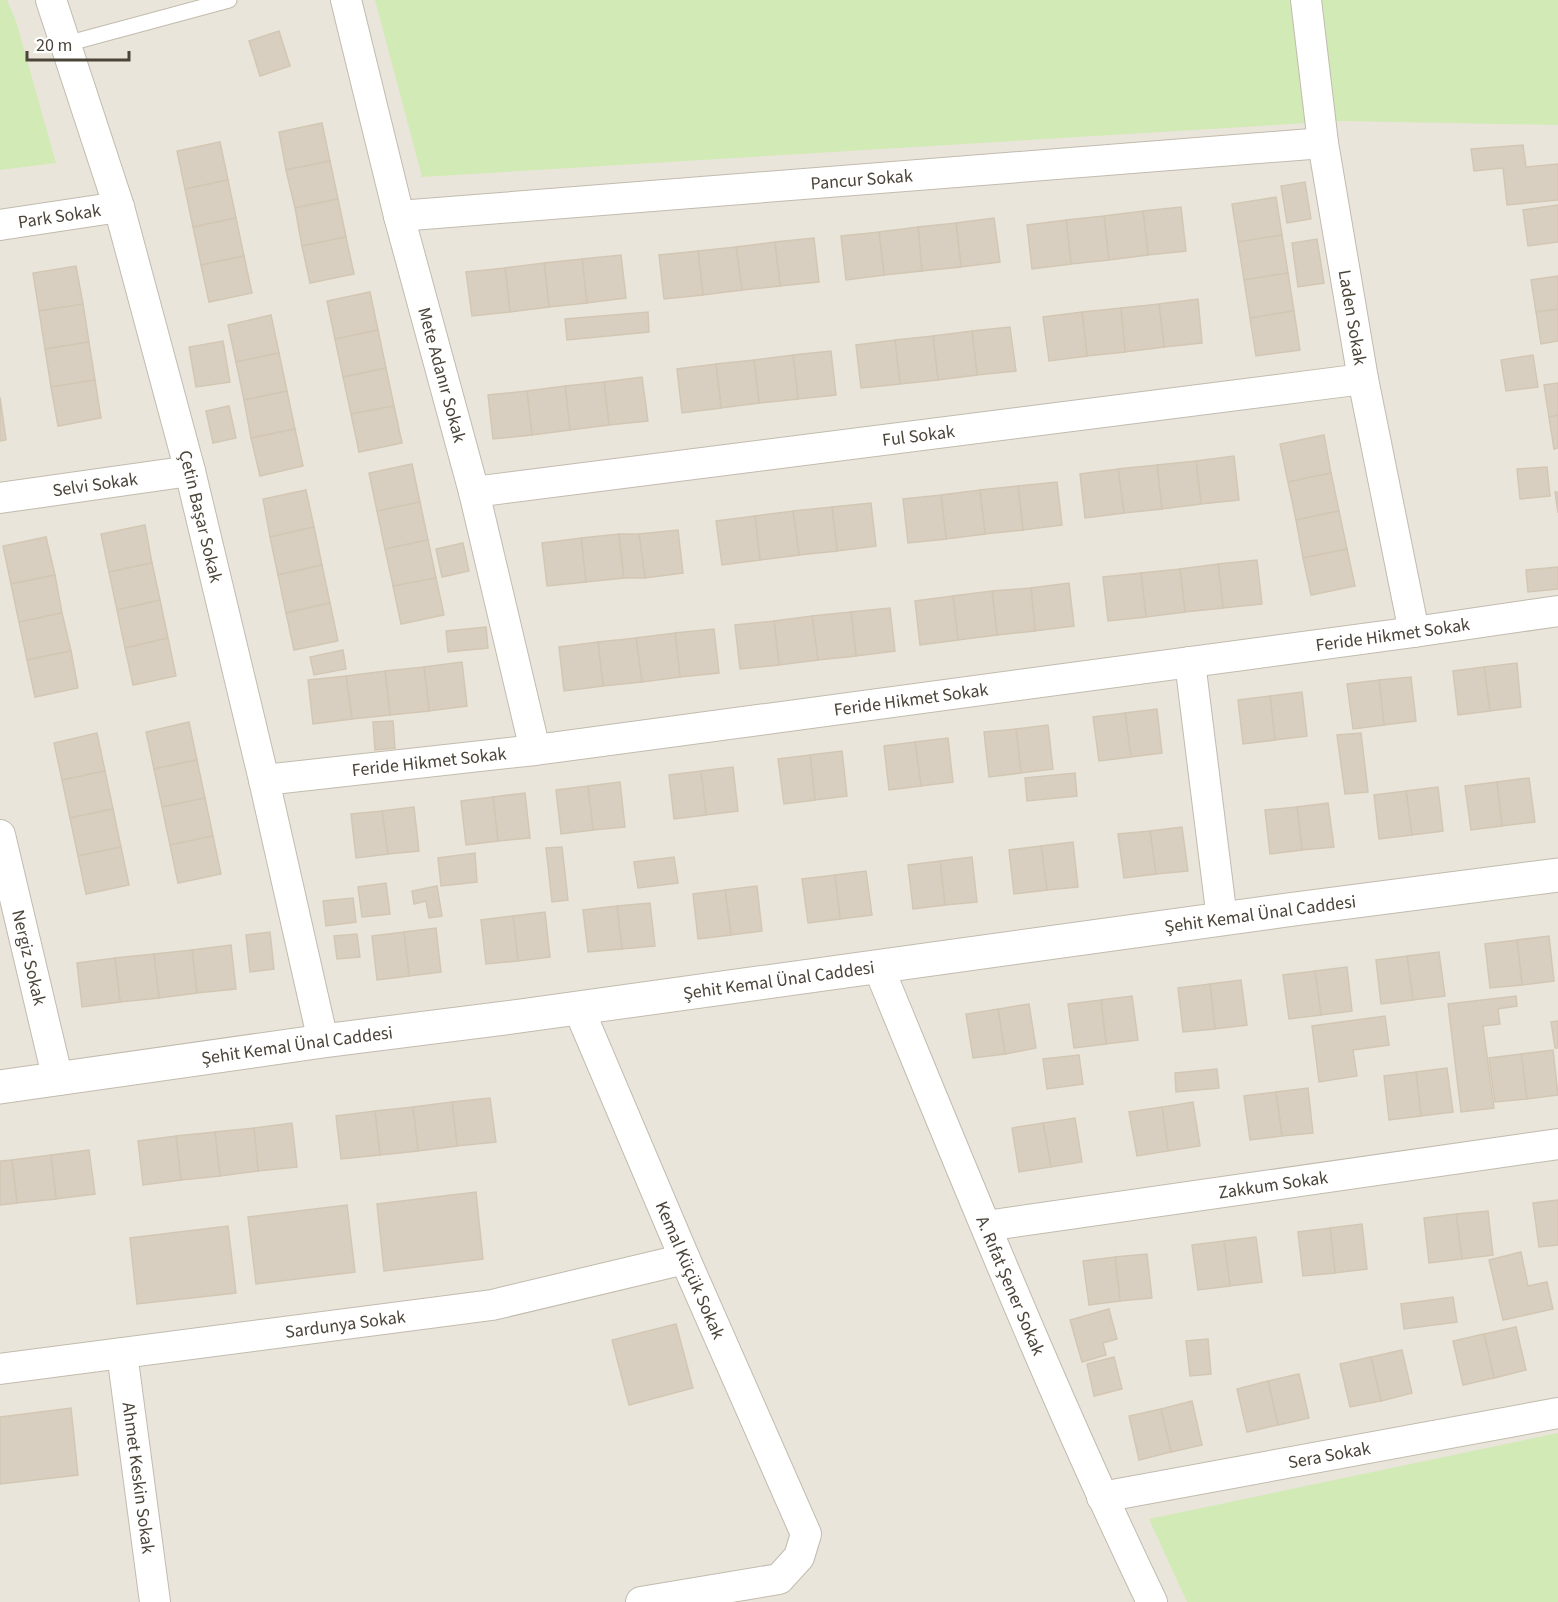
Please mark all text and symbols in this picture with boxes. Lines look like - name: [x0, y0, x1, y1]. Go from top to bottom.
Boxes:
- scale bar: [27, 24, 129, 62]
- text: 20 m: [36, 33, 72, 58]
- street label: Pancur Sokak: [810, 163, 914, 196]
- street label: Park Sokak: [16, 197, 103, 235]
- street label: Laden Sokak: [1332, 268, 1373, 367]
- street label: Mete Adanır Sokak: [412, 304, 473, 445]
- street label: Ful Sokak: [881, 419, 956, 452]
- street label: Çetin Başar Sokak: [172, 448, 229, 585]
- street label: Selvi Sokak: [51, 466, 139, 503]
- street label: Feride Hikmet Sokak: [1314, 612, 1471, 658]
- street label: Feride Hikmet Sokak: [832, 677, 990, 722]
- street label: Feride Hikmet Sokak: [350, 741, 508, 783]
- street label: Şehit Kemal Ünal Caddesi: [1163, 889, 1357, 939]
- street label: Nergiz Sokak: [6, 907, 52, 1008]
- street label: Şehit Kemal Ünal Caddesi: [681, 955, 876, 1006]
- street label: Şehit Kemal Ünal Caddesi: [200, 1020, 394, 1071]
- street label: Zakkum Sokak: [1217, 1165, 1330, 1205]
- street label: Kemal Küçük Sokak: [649, 1197, 731, 1343]
- street label: A. Rıfat Şener Sokak: [970, 1212, 1051, 1359]
- street label: Sardunya Sokak: [283, 1304, 407, 1344]
- street label: Ahmet Keskin Sokak: [116, 1401, 161, 1555]
- street label: Sera Sokak: [1286, 1435, 1372, 1475]

